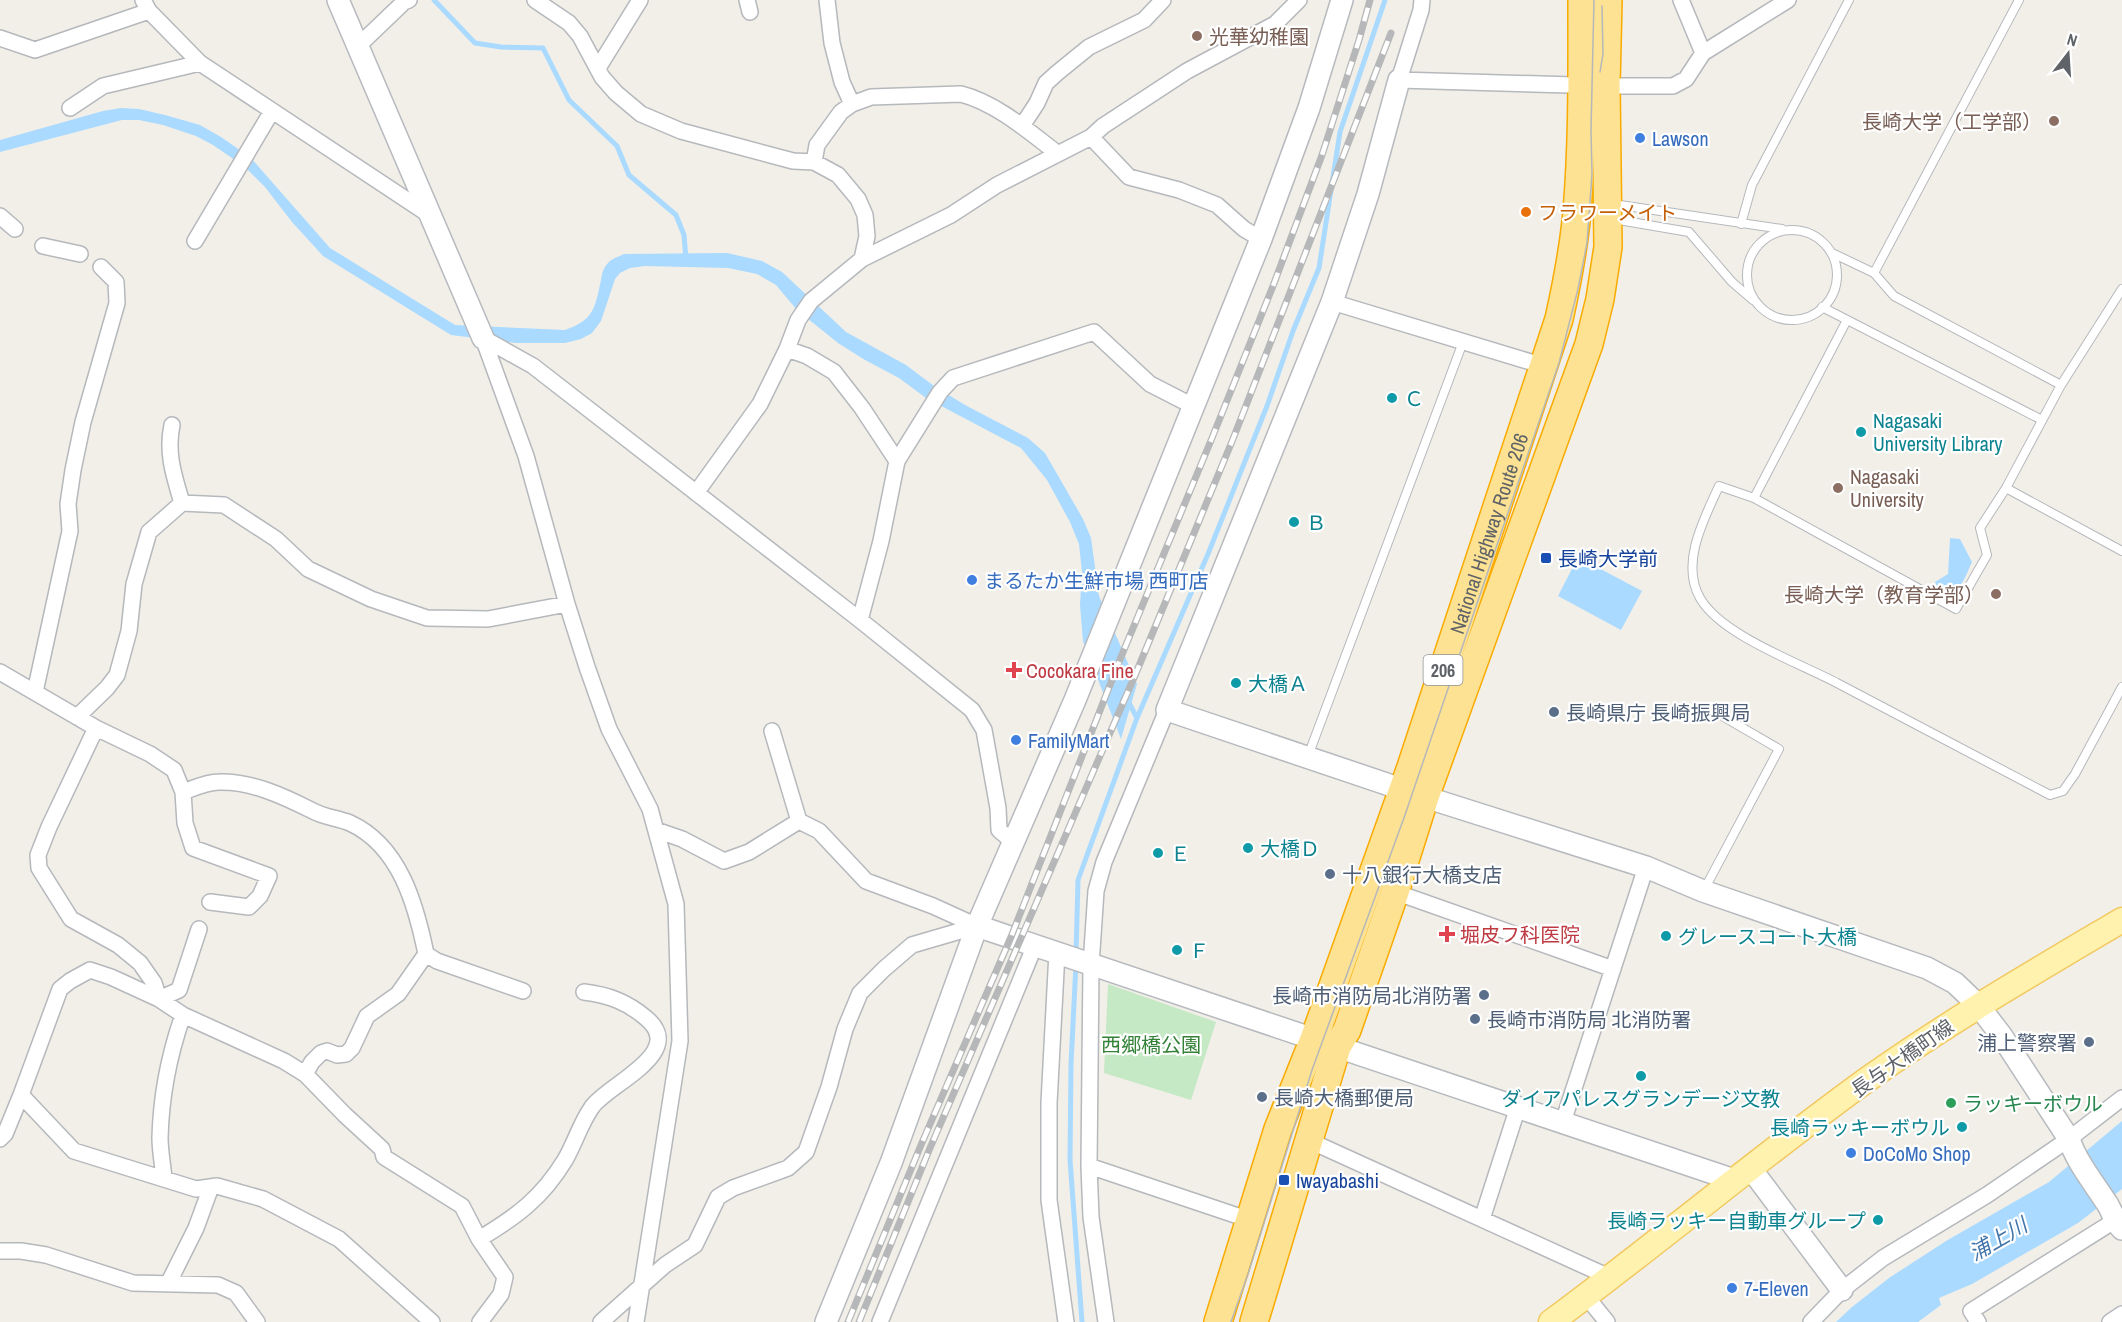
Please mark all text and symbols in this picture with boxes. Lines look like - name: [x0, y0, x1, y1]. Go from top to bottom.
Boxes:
- place label: 光華幼稚園: [1209, 23, 1309, 50]
- north arrow: [2038, 24, 2098, 84]
- text: N: [2065, 28, 2080, 52]
- marker: 光華幼稚園: [1190, 29, 1204, 43]
- place label: 長崎大学（工学部）: [1862, 108, 2042, 135]
- marker: 長崎大学（工学部）: [2047, 114, 2061, 128]
- place label: Lawson: [1652, 125, 1709, 152]
- marker: Lawson: [1633, 131, 1647, 145]
- place label: フラワーメイト: [1538, 199, 1677, 226]
- marker: フラワーメイト: [1519, 205, 1533, 219]
- place label: Ｃ: [1404, 385, 1424, 412]
- marker: Ｃ: [1385, 391, 1399, 405]
- place label: Nagasaki University Library: [1873, 407, 2003, 457]
- marker: Nagasaki University Library: [1854, 425, 1868, 439]
- street label: National Highway Route 206: [1443, 429, 1534, 637]
- place label: Nagasaki University: [1850, 463, 1925, 513]
- marker: Nagasaki University: [1831, 481, 1845, 495]
- place label: Ｂ: [1306, 509, 1326, 536]
- marker: Ｂ: [1287, 515, 1301, 529]
- place label: 長崎大学前: [1558, 545, 1658, 572]
- marker: 長崎大学前: [1539, 551, 1553, 565]
- place label: まるたか生鮮市場 西町店: [984, 567, 1209, 594]
- marker: まるたか生鮮市場 西町店: [965, 573, 979, 587]
- place label: 長崎大学（教育学部）: [1784, 581, 1984, 608]
- marker: 長崎大学（教育学部）: [1989, 587, 2003, 601]
- road number: 206: [1424, 655, 1462, 685]
- place label: Cocokara Fine: [1026, 657, 1134, 684]
- marker: Cocokara Fine: [1007, 663, 1021, 677]
- place label: 大橋Ａ: [1248, 670, 1308, 697]
- marker: 大橋Ａ: [1229, 676, 1243, 690]
- place label: 長崎県庁 長崎振興局: [1566, 699, 1751, 726]
- marker: 長崎県庁 長崎振興局: [1547, 705, 1561, 719]
- place label: FamilyMart: [1028, 727, 1110, 754]
- marker: FamilyMart: [1009, 733, 1023, 747]
- place label: 大橋Ｄ: [1260, 835, 1320, 862]
- place label: Ｅ: [1170, 840, 1190, 867]
- marker: 大橋Ｄ: [1241, 841, 1255, 855]
- marker: Ｅ: [1151, 846, 1165, 860]
- place label: 十八銀行大橋支店: [1342, 861, 1502, 888]
- marker: 十八銀行大橋支店: [1323, 867, 1337, 881]
- place label: 堀皮フ科医院: [1460, 921, 1580, 948]
- place label: グレースコート大橋: [1678, 923, 1857, 950]
- marker: 堀皮フ科医院: [1438, 925, 1456, 943]
- marker: グレースコート大橋: [1659, 929, 1673, 943]
- place label: Ｆ: [1189, 937, 1209, 964]
- marker: Ｆ: [1170, 943, 1184, 957]
- place label: 長崎市消防局北消防署: [1272, 982, 1472, 1009]
- marker: 長崎市消防局北消防署: [1477, 988, 1491, 1002]
- place label: 長崎市消防局 北消防署: [1487, 1006, 1692, 1033]
- marker: 長崎市消防局 北消防署: [1468, 1012, 1482, 1026]
- street label: 長与大橋町線: [1845, 1013, 1959, 1103]
- place label: 浦上警察署: [1977, 1029, 2077, 1056]
- park label: 西郷橋公園: [1101, 1031, 1201, 1058]
- marker: 浦上警察署: [2082, 1035, 2096, 1049]
- marker: ダイアパレスグランデージ文教: [1634, 1069, 1648, 1083]
- place label: 長崎大橋郵便局: [1274, 1084, 1414, 1111]
- place label: ダイアパレスグランデージ文教: [1501, 1085, 1781, 1112]
- marker: 長崎大橋郵便局: [1255, 1090, 1269, 1104]
- place label: ラッキーボウル: [1963, 1090, 2103, 1117]
- marker: ラッキーボウル: [1944, 1096, 1958, 1110]
- place label: 長崎ラッキーボウル: [1770, 1114, 1950, 1141]
- marker: 長崎ラッキーボウル: [1955, 1120, 1969, 1134]
- place label: DoCoMo Shop: [1863, 1140, 1971, 1167]
- marker: DoCoMo Shop: [1844, 1146, 1858, 1160]
- place label: Iwayabashi: [1296, 1167, 1379, 1194]
- marker: Iwayabashi: [1277, 1173, 1291, 1187]
- place label: 長崎ラッキー自動車グループ: [1607, 1207, 1866, 1234]
- water label: 浦上川: [1963, 1210, 2034, 1267]
- marker: 長崎ラッキー自動車グループ: [1871, 1213, 1885, 1227]
- place label: 7-Eleven: [1744, 1275, 1809, 1302]
- marker: 7-Eleven: [1725, 1281, 1739, 1295]

